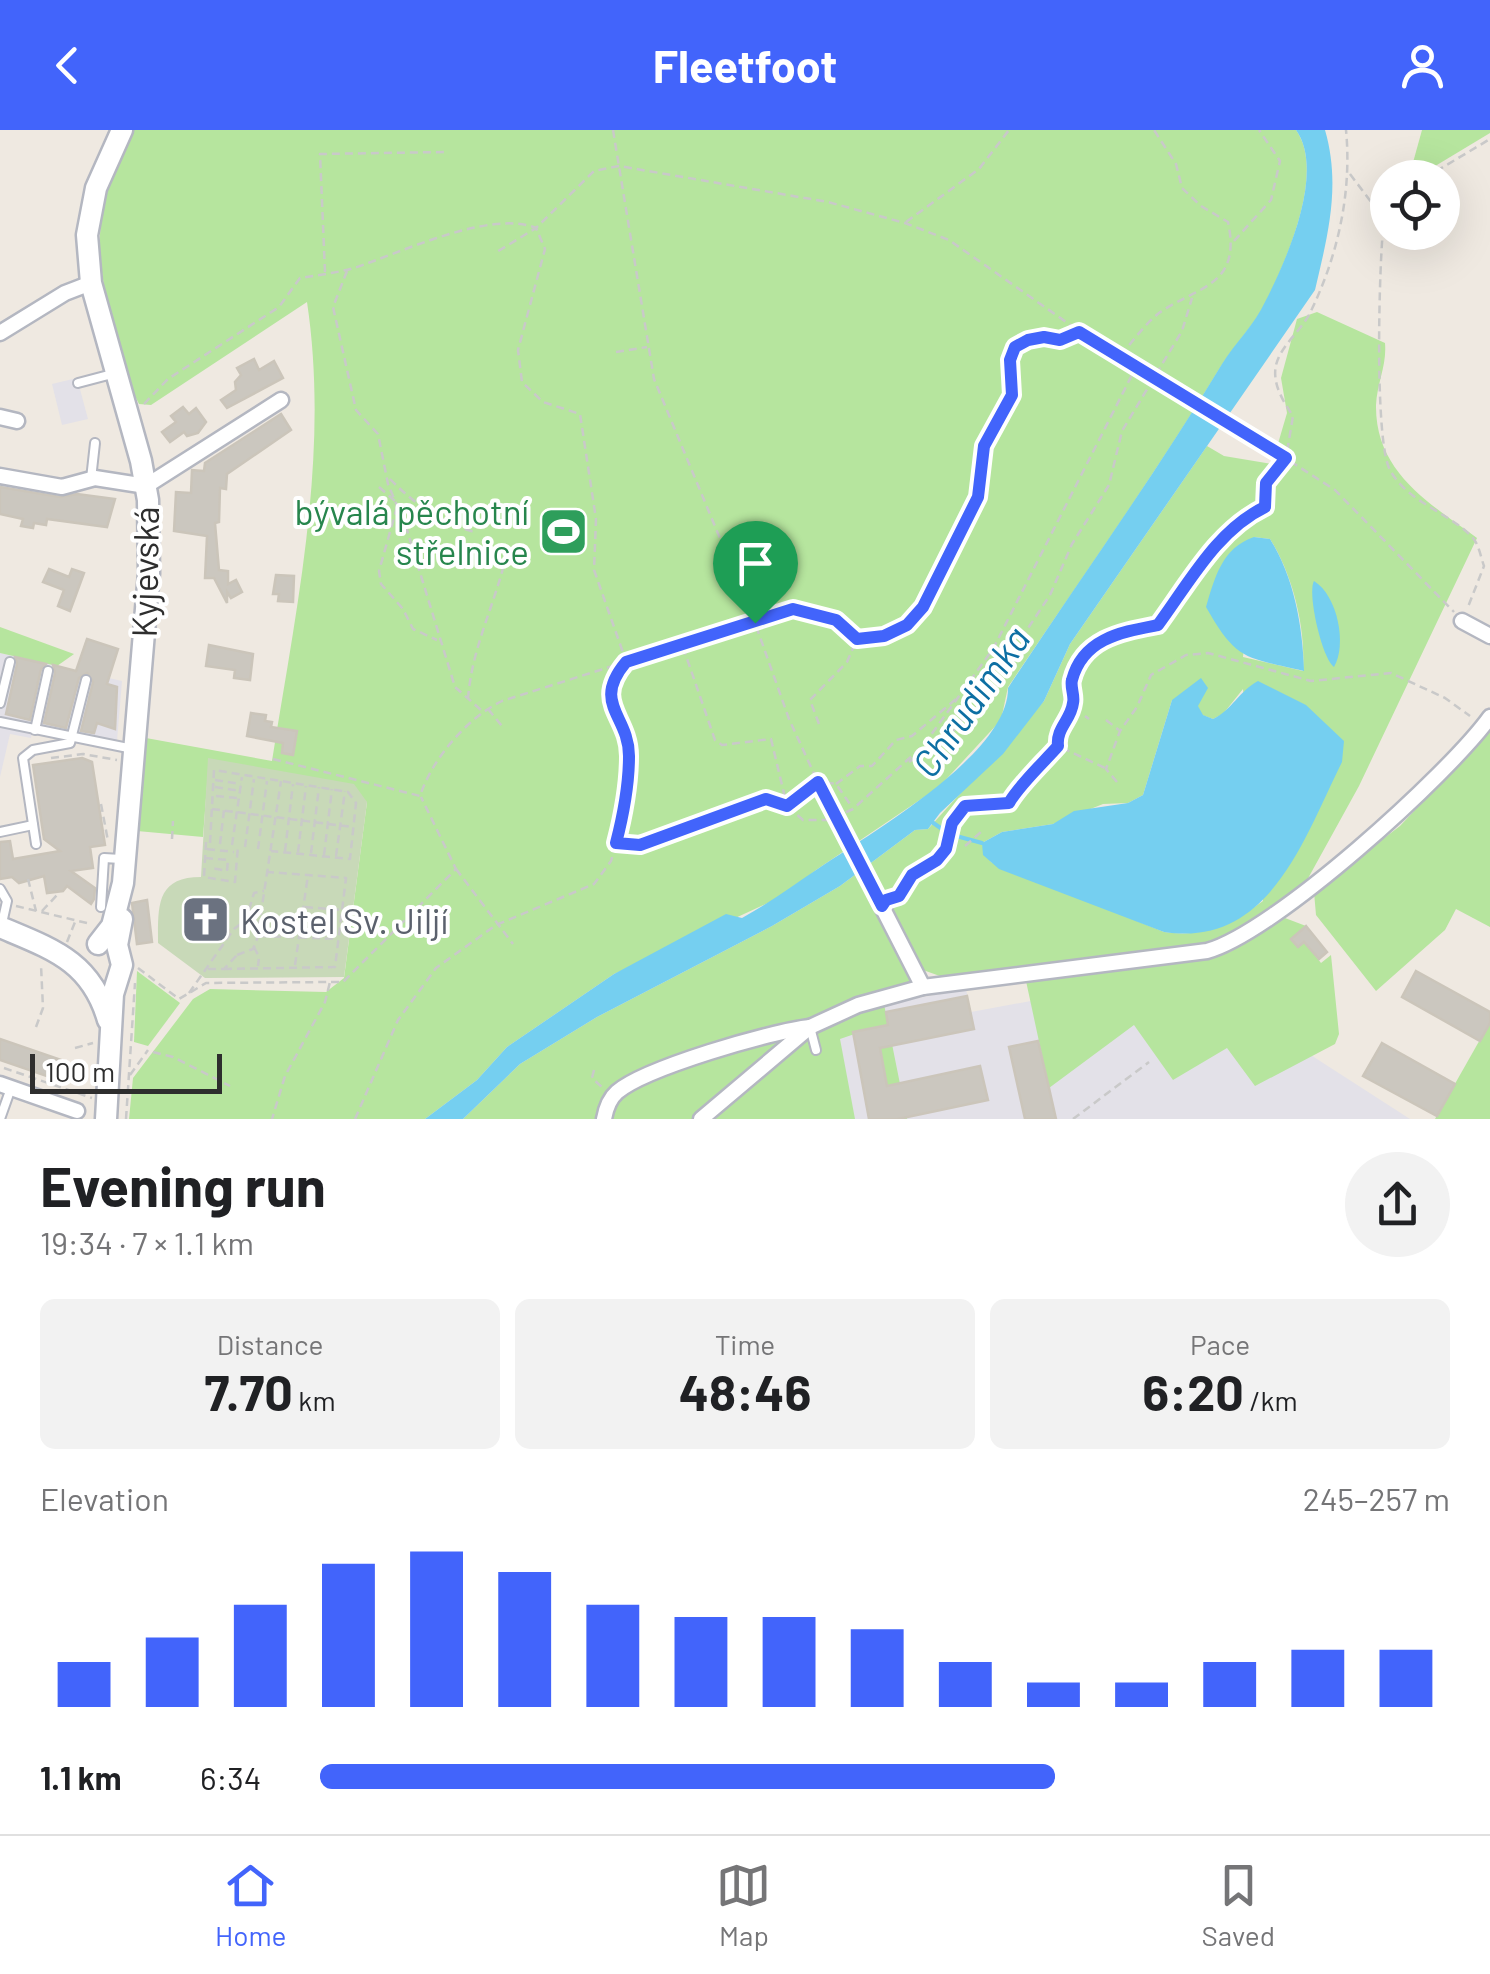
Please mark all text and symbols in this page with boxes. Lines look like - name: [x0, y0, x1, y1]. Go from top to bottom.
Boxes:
- icon: back: [40, 38, 95, 93]
- text: Fleetfoot: [653, 38, 837, 92]
- icon: person: [1395, 38, 1450, 93]
- map controls: [1370, 160, 1460, 250]
- button: locate: [1370, 160, 1460, 250]
- place label: bývalá pěchotní střelnice: [295, 490, 529, 572]
- sports icon: bývalá pěchotní střelnice: [538, 505, 590, 557]
- street label: Kyjevská: [122, 506, 166, 638]
- pin: [713, 521, 798, 624]
- icon: arrive: [728, 536, 783, 591]
- water label: Chrudimka: [901, 617, 1039, 785]
- church icon: Kostel Sv. Jiljí: [179, 894, 231, 946]
- place label: Kostel Sv. Jiljí: [240, 899, 448, 941]
- scale bar: [30, 1049, 222, 1094]
- text: 100 m: [45, 1054, 115, 1088]
- text: Evening run: [40, 1152, 326, 1218]
- button: share: [1345, 1152, 1450, 1257]
- text: 19:34 · 7 × 1.1 km: [40, 1223, 254, 1261]
- text: Distance: [217, 1327, 323, 1361]
- text: Time: [715, 1327, 775, 1361]
- text: Pace: [1190, 1327, 1250, 1361]
- text: 7.70: [204, 1361, 293, 1421]
- text: 48:46: [679, 1361, 811, 1421]
- text: 6:20: [1142, 1361, 1244, 1421]
- text: km: [293, 1383, 336, 1417]
- text: /km: [1244, 1383, 1298, 1417]
- text: Elevation: [40, 1479, 169, 1517]
- text: 245–257 m: [1303, 1479, 1450, 1517]
- text: 1.1 km: [40, 1758, 121, 1796]
- text: 6:34: [200, 1758, 261, 1796]
- tab: Home: [215, 1858, 286, 1952]
- tab: Map: [716, 1858, 771, 1952]
- tab: Saved: [1202, 1858, 1275, 1952]

